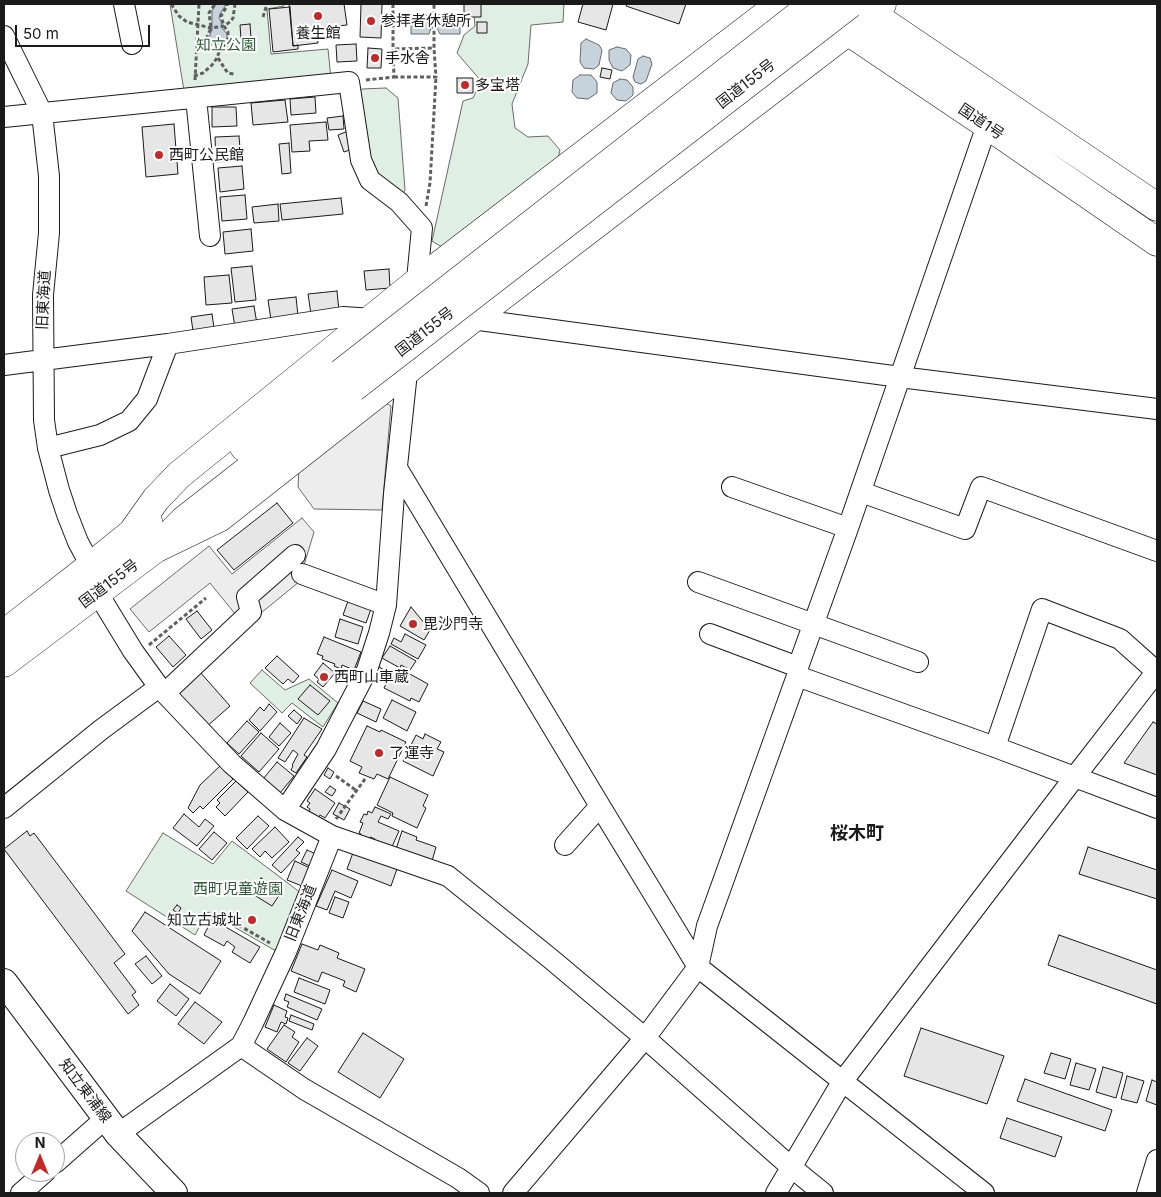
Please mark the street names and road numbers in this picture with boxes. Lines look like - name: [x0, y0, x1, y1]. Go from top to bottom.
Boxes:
- street label: 国道155号: [713, 56, 779, 112]
- street label: 国道1号: [955, 100, 1007, 144]
- street label: 旧東海道: [33, 270, 55, 330]
- street label: 国道155号: [392, 304, 458, 360]
- street label: 国道155号: [76, 556, 142, 612]
- street label: 旧東海道: [281, 882, 321, 944]
- street label: 知立東浦線: [55, 1056, 115, 1126]

